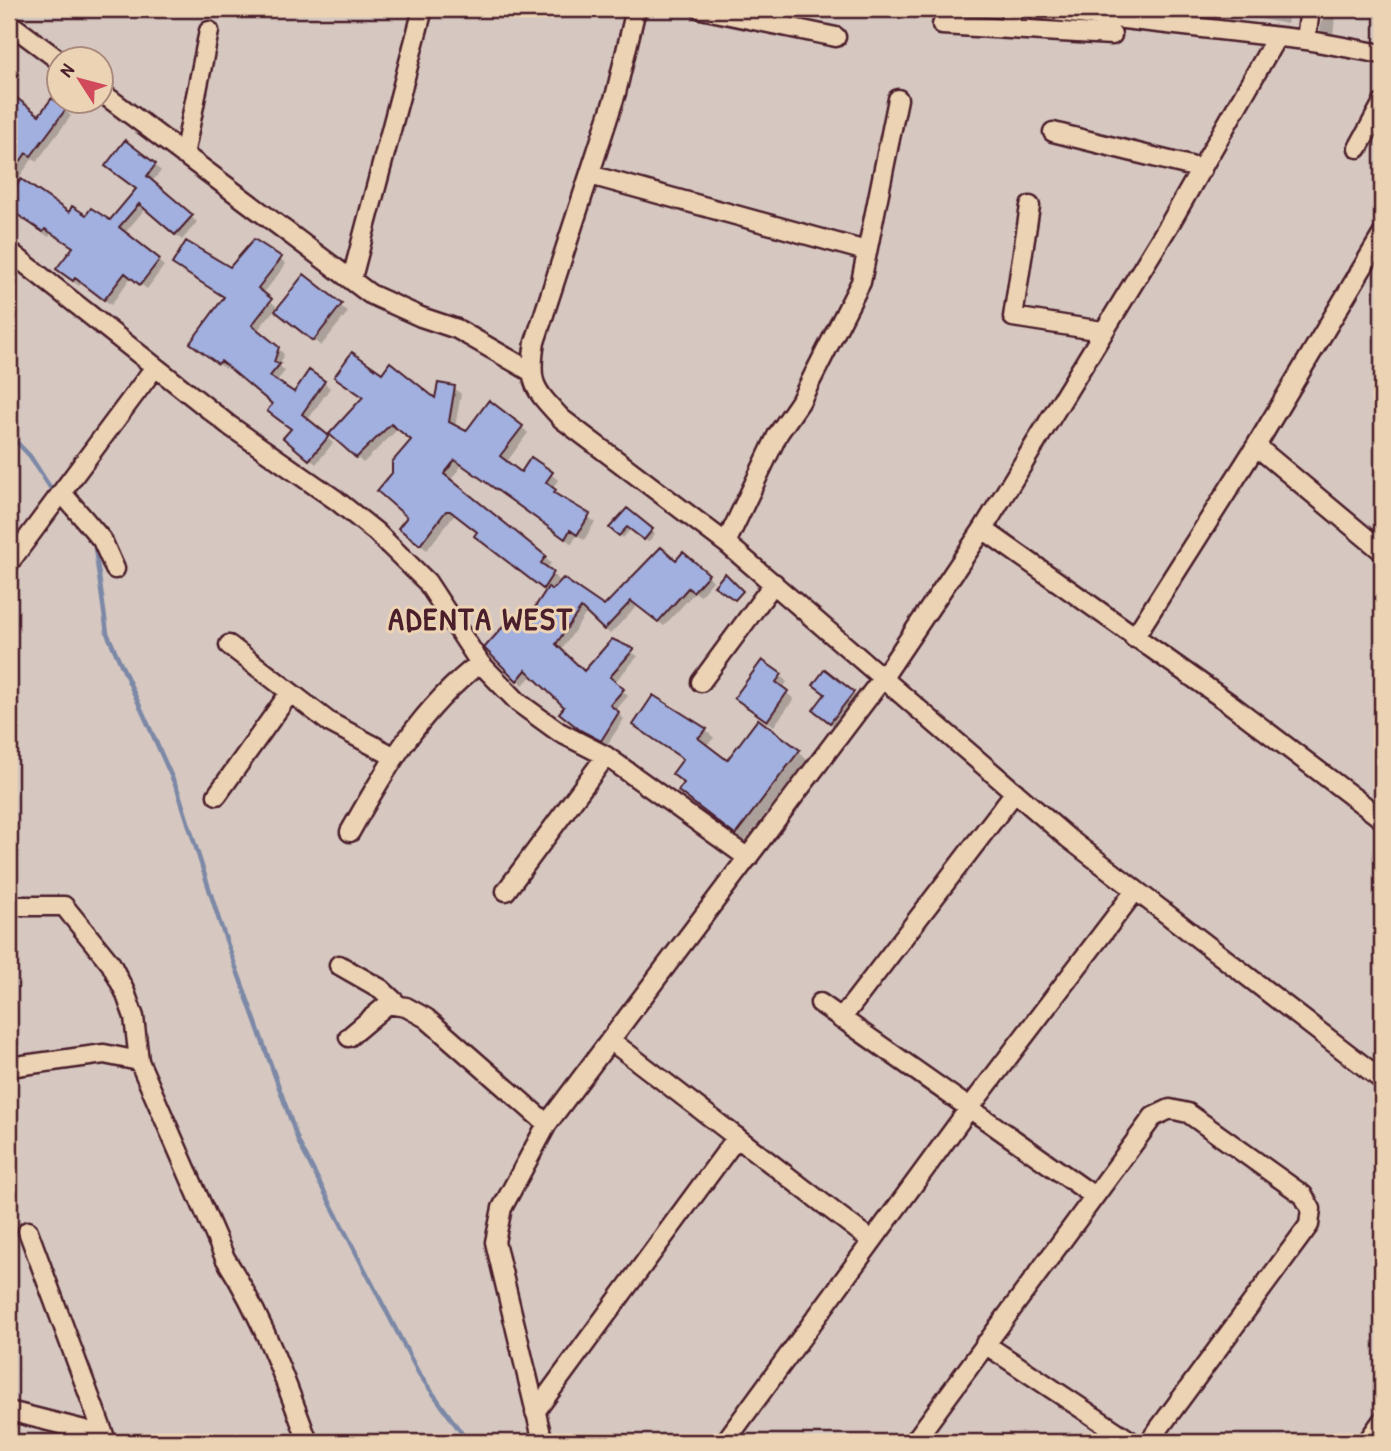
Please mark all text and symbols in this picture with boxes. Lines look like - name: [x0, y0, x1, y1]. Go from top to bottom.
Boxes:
- north arrow: [46, 46, 116, 116]
- text: N: [53, 58, 80, 82]
- district label: ADENTA WEST: [388, 597, 574, 640]

